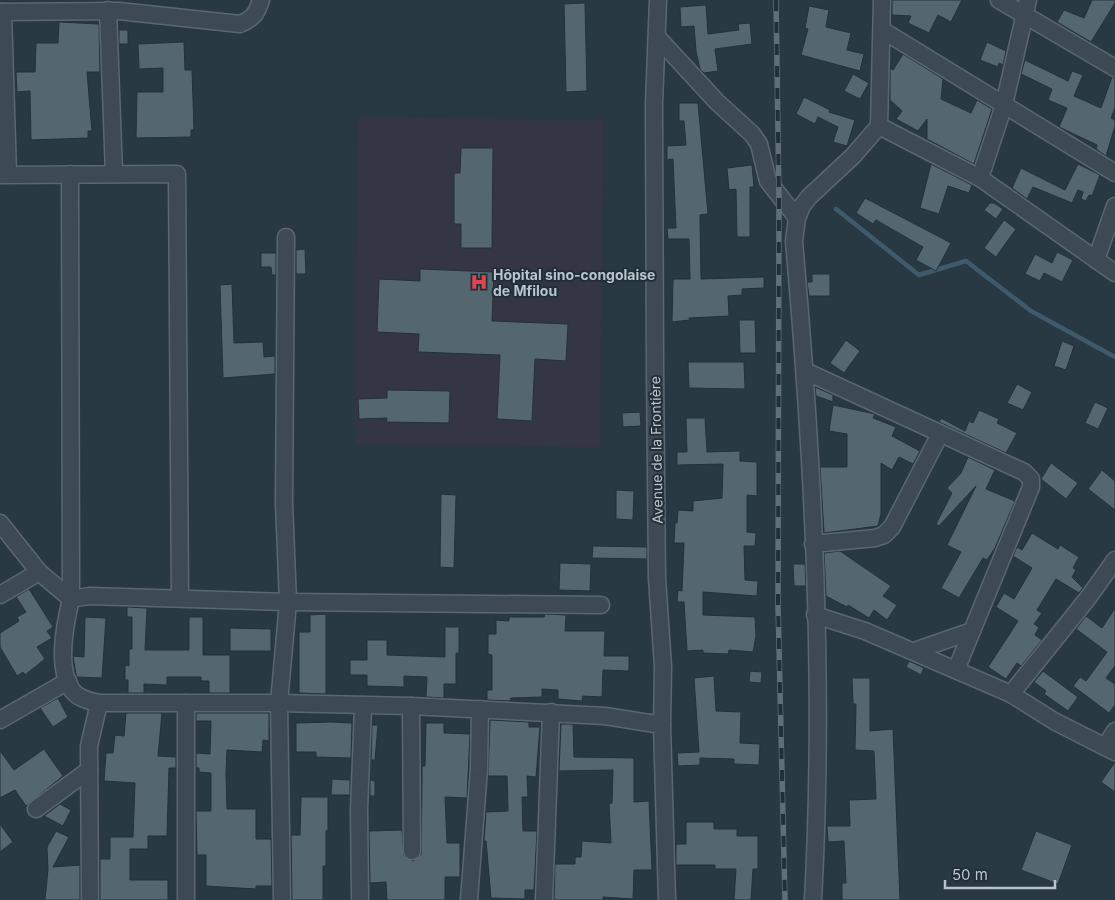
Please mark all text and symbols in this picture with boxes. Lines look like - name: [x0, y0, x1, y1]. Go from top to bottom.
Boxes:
- place label: Hôpital sino-congolaise de Mfilou: [493, 266, 655, 299]
- hospital icon: Hôpital sino-congolaise de Mfilou: [469, 272, 489, 292]
- street label: Avenue de la Frontière: [646, 376, 666, 524]
- scale bar: [945, 858, 1055, 890]
- text: 50 m: [952, 865, 988, 884]

